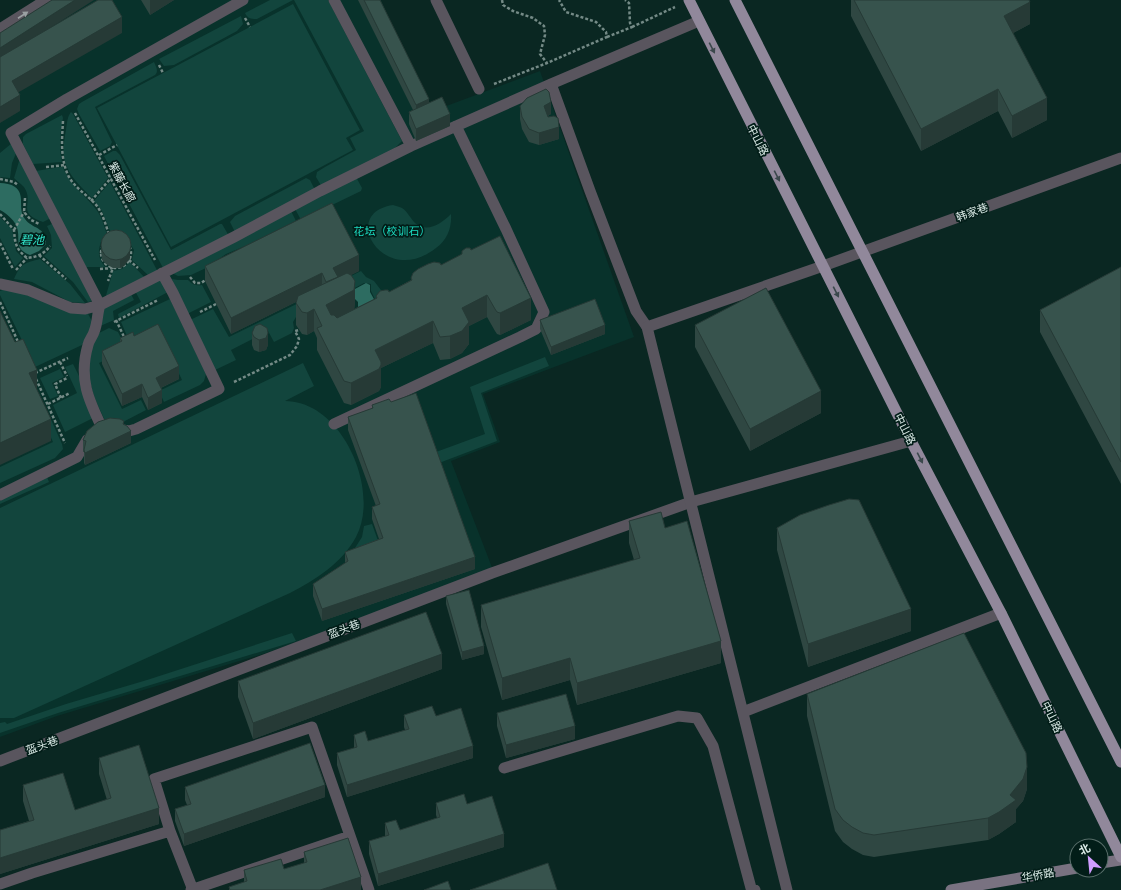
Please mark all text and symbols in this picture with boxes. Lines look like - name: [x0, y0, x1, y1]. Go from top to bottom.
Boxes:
- one-way arrow: [18, 11, 28, 19]
- one-way arrow: [709, 42, 715, 53]
- street label: 中山路: [744, 122, 772, 158]
- street label: 紫藤长廊: [105, 159, 139, 205]
- one-way arrow: [774, 170, 780, 182]
- street label: 韩家巷: [954, 200, 990, 224]
- park label: 花坛（校训石）: [354, 224, 431, 238]
- water label: 碧池: [20, 232, 45, 248]
- one-way arrow: [833, 286, 839, 298]
- street label: 中山路: [891, 411, 919, 447]
- one-way arrow: [917, 452, 923, 464]
- street label: 盔头巷: [326, 617, 362, 641]
- street label: 中山路: [1038, 699, 1066, 735]
- street label: 盔头巷: [24, 733, 60, 757]
- north arrow: [1069, 838, 1109, 878]
- text: 北: [1076, 840, 1093, 858]
- street label: 华侨路: [1021, 865, 1055, 885]

